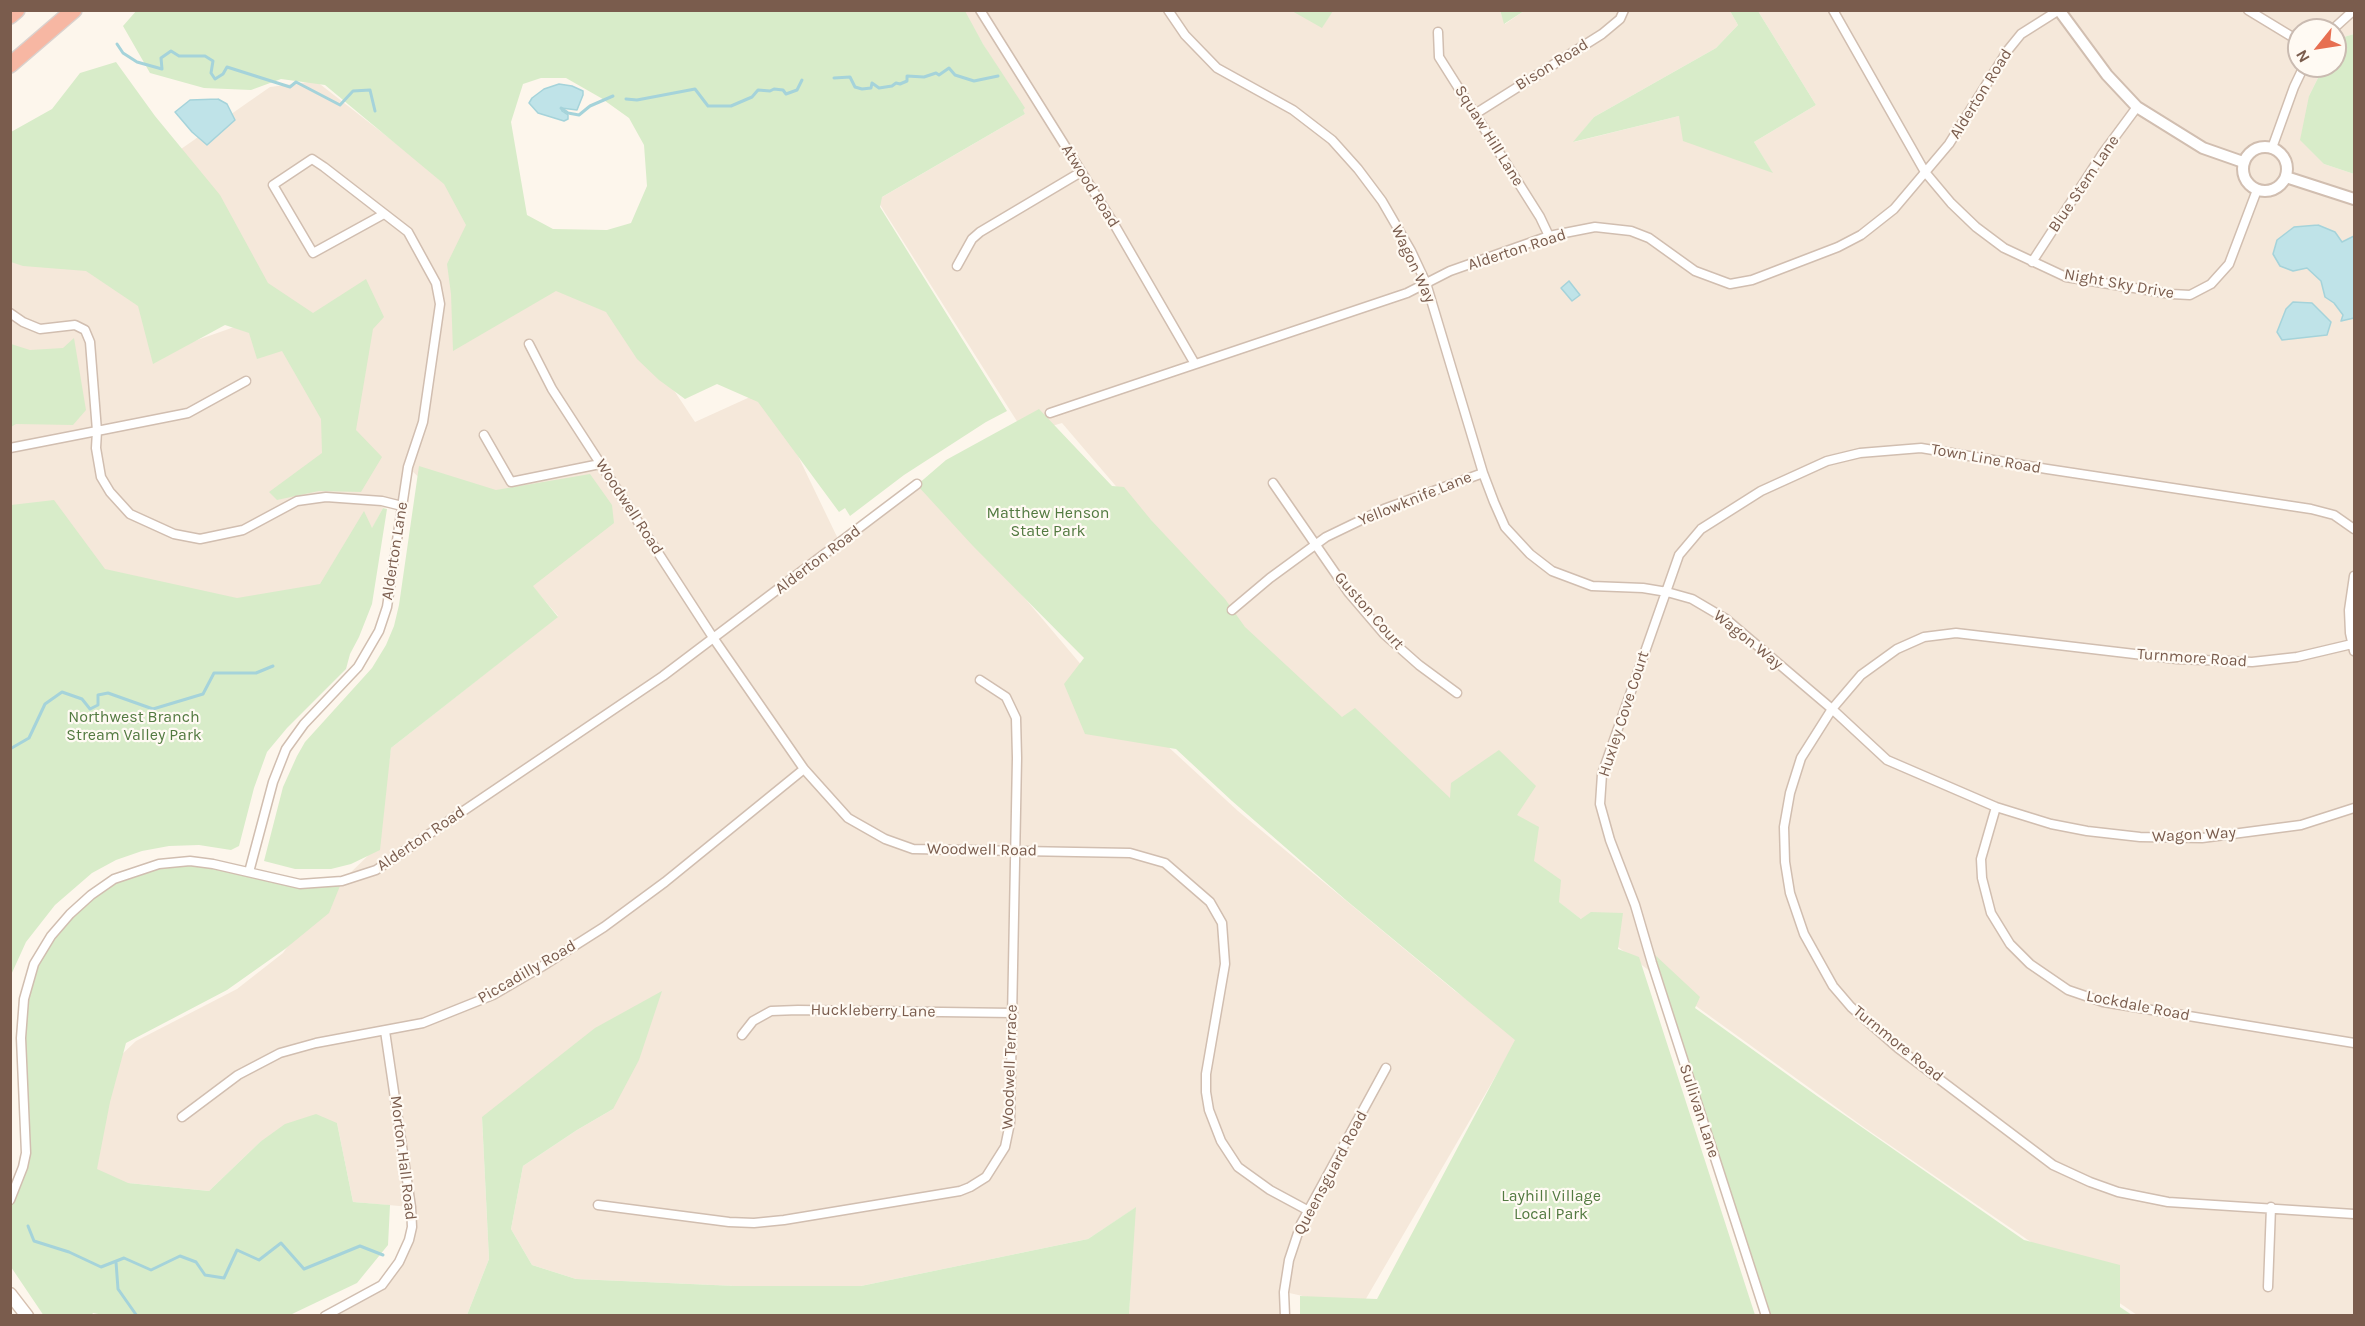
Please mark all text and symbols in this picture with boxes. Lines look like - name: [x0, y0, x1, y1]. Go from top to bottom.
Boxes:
- north arrow: [2287, 18, 2347, 78]
- street label: Bison Road: [1512, 35, 1592, 95]
- street label: Alderton Road: [1946, 46, 2016, 142]
- text: N: [2292, 47, 2314, 66]
- street label: Squaw Hill Lane: [1450, 82, 1528, 190]
- street label: Blue Stem Lane: [2044, 132, 2124, 236]
- street label: Atwood Road: [1057, 141, 1123, 231]
- street label: Wagon Way: [1387, 222, 1439, 306]
- street label: Alderton Road: [1465, 225, 1569, 275]
- street label: Night Sky Drive: [2063, 265, 2175, 303]
- street label: Town Line Road: [1930, 440, 2042, 478]
- street label: Woodwell Road: [591, 456, 667, 558]
- street label: Yellowknife Lane: [1356, 468, 1474, 530]
- street label: Alderton Lane: [378, 500, 412, 602]
- park label: Matthew Henson State Park: [986, 503, 1110, 541]
- street label: Alderton Road: [771, 522, 865, 598]
- street label: Guston Court: [1330, 568, 1408, 654]
- street label: Wagon Way: [1709, 606, 1787, 674]
- street label: Turnmore Road: [2136, 645, 2248, 671]
- street label: Huxley Cove Court: [1595, 649, 1653, 779]
- park label: Northwest Branch Stream Valley Park: [66, 707, 202, 745]
- street label: Alderton Road: [373, 802, 469, 876]
- street label: Wagon Way: [2152, 823, 2236, 847]
- street label: Woodwell Road: [927, 839, 1037, 861]
- street label: Piccadilly Road: [474, 936, 580, 1008]
- street label: Lockdale Road: [2085, 987, 2191, 1025]
- street label: Huckleberry Lane: [810, 1000, 936, 1022]
- street label: Turnmore Road: [1849, 1002, 1947, 1086]
- street label: Woodwell Terrace: [998, 1004, 1022, 1130]
- street label: Sullivan Lane: [1675, 1062, 1723, 1160]
- street label: Morton Hall Road: [386, 1095, 420, 1221]
- street label: Queensguard Road: [1290, 1108, 1372, 1238]
- park label: Layhill Village Local Park: [1501, 1186, 1601, 1224]

